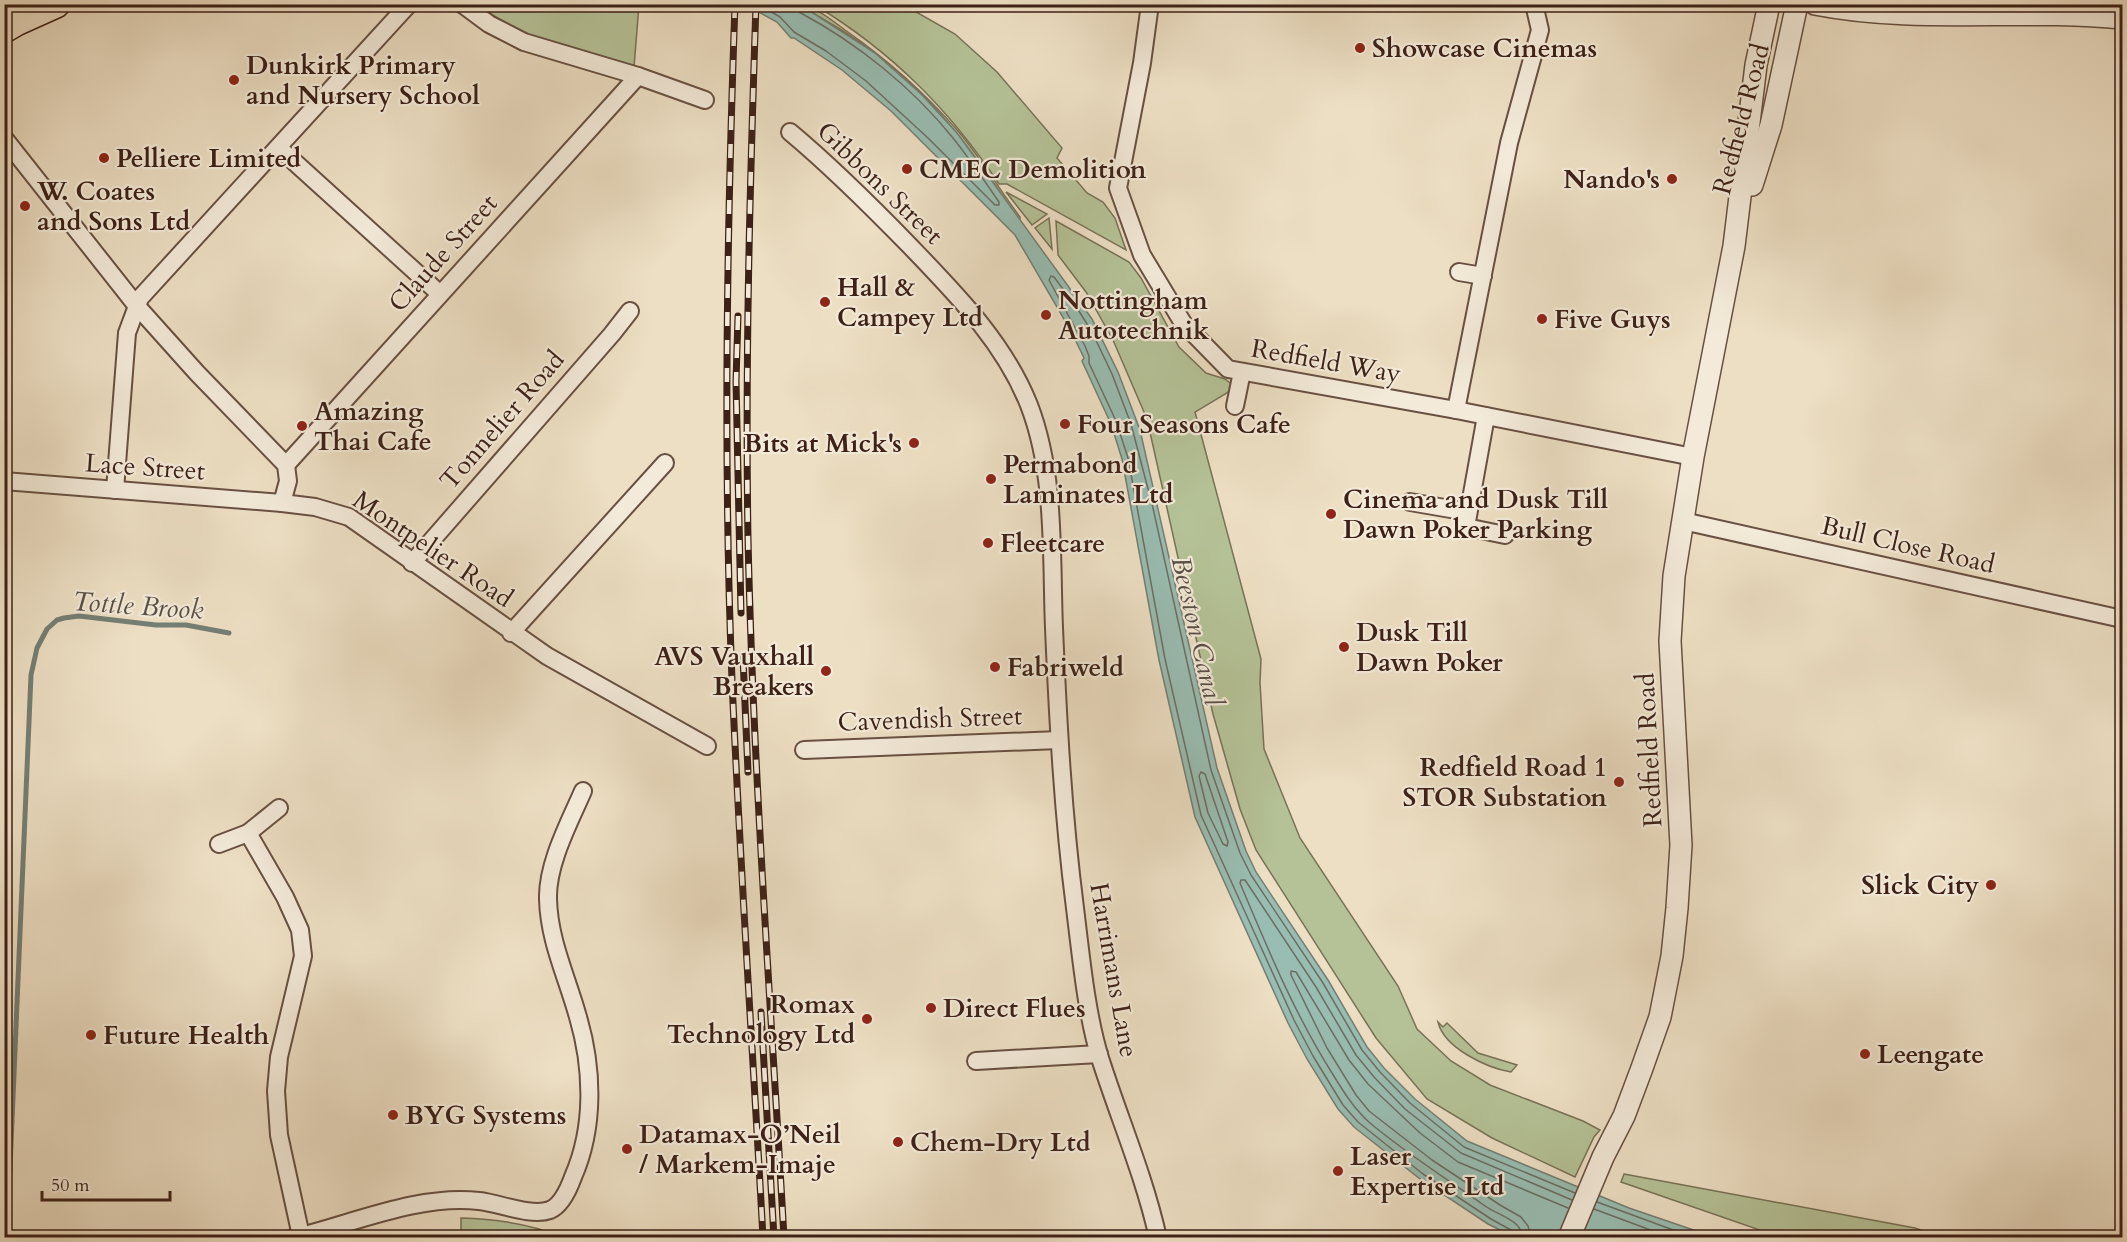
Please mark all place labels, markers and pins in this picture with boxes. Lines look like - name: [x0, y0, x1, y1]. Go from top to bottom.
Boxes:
- place label: Showcase Cinemas: [1372, 31, 1597, 66]
- marker: Showcase Cinemas: [1353, 41, 1367, 55]
- place label: Dunkirk Primary and Nursery School: [246, 48, 480, 113]
- marker: Dunkirk Primary and Nursery School: [227, 73, 241, 87]
- place label: Pelliere Limited: [116, 141, 301, 176]
- marker: Pelliere Limited: [97, 151, 111, 165]
- place label: CMEC Demolition: [919, 152, 1147, 187]
- marker: CMEC Demolition: [900, 162, 914, 176]
- place label: Nando's: [1563, 162, 1660, 197]
- marker: Nando's: [1665, 172, 1679, 186]
- place label: W. Coates and Sons Ltd: [36, 174, 190, 239]
- marker: W. Coates and Sons Ltd: [18, 199, 32, 213]
- place label: Hall & Campey Ltd: [837, 270, 983, 335]
- place label: Nottingham Autotechnik: [1058, 283, 1210, 348]
- marker: Hall & Campey Ltd: [818, 295, 832, 309]
- place label: Five Guys: [1554, 302, 1671, 337]
- marker: Nottingham Autotechnik: [1039, 308, 1053, 322]
- marker: Five Guys: [1535, 312, 1549, 326]
- place label: Amazing Thai Cafe: [314, 394, 432, 459]
- place label: Four Seasons Cafe: [1077, 407, 1291, 442]
- marker: Four Seasons Cafe: [1058, 417, 1072, 431]
- marker: Amazing Thai Cafe: [295, 419, 309, 433]
- place label: Bits at Mick's: [743, 426, 902, 461]
- marker: Bits at Mick's: [907, 436, 921, 450]
- place label: Permabond Laminates Ltd: [1003, 447, 1173, 512]
- marker: Permabond Laminates Ltd: [984, 472, 998, 486]
- place label: Cinema and Dusk Till Dawn Poker Parking: [1343, 482, 1608, 547]
- marker: Cinema and Dusk Till Dawn Poker Parking: [1324, 507, 1338, 521]
- place label: Fleetcare: [1000, 526, 1105, 561]
- marker: Fleetcare: [981, 536, 995, 550]
- place label: Dusk Till Dawn Poker: [1356, 615, 1503, 680]
- place label: AVS Vauxhall Breakers: [654, 639, 814, 704]
- marker: Dusk Till Dawn Poker: [1337, 640, 1351, 654]
- place label: Fabriweld: [1007, 650, 1124, 685]
- marker: Fabriweld: [988, 660, 1002, 674]
- marker: AVS Vauxhall Breakers: [819, 664, 833, 678]
- place label: Redfield Road 1 STOR Substation: [1402, 750, 1607, 815]
- marker: Redfield Road 1 STOR Substation: [1612, 775, 1626, 789]
- place label: Slick City: [1861, 868, 1979, 903]
- marker: Slick City: [1984, 878, 1998, 892]
- place label: Romax Technology Ltd: [667, 987, 855, 1052]
- place label: Direct Flues: [943, 991, 1086, 1026]
- marker: Direct Flues: [924, 1001, 938, 1015]
- marker: Romax Technology Ltd: [860, 1012, 874, 1026]
- place label: Future Health: [103, 1018, 269, 1053]
- marker: Future Health: [84, 1028, 98, 1042]
- place label: Leengate: [1877, 1037, 1984, 1072]
- marker: Leengate: [1858, 1047, 1872, 1061]
- place label: BYG Systems: [405, 1098, 567, 1133]
- marker: BYG Systems: [386, 1108, 400, 1122]
- place label: Datamax-O’Neil / Markem-Imaje: [639, 1117, 841, 1182]
- place label: Chem-Dry Ltd: [910, 1125, 1091, 1160]
- marker: Chem-Dry Ltd: [891, 1135, 905, 1149]
- place label: Laser Expertise Ltd: [1350, 1139, 1505, 1204]
- marker: Datamax-O’Neil / Markem-Imaje: [620, 1142, 634, 1156]
- marker: Laser Expertise Ltd: [1331, 1164, 1345, 1178]

